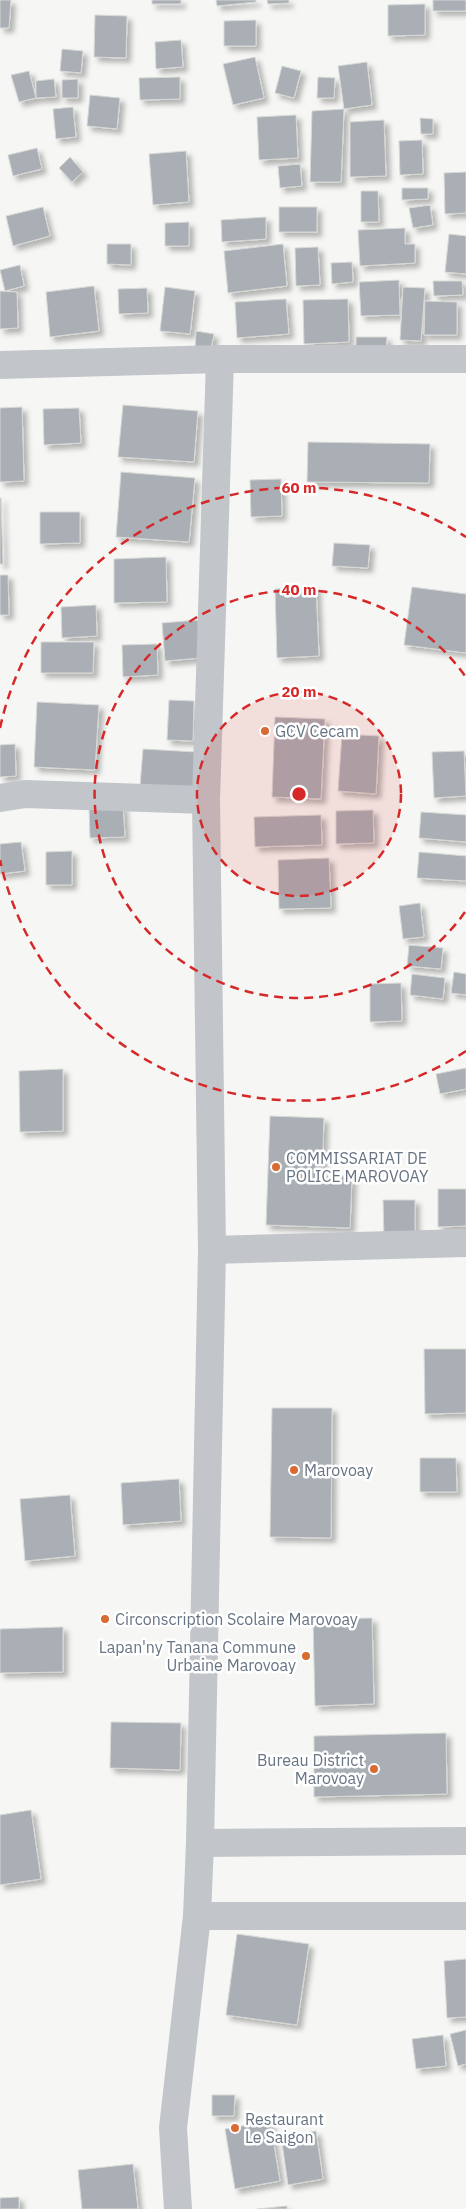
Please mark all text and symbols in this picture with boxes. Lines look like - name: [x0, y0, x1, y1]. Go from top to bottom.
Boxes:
- text: 60 m: [282, 478, 316, 497]
- text: 40 m: [282, 580, 316, 599]
- text: 20 m: [282, 682, 316, 701]
- place label: GCV Cecam: [275, 721, 359, 741]
- marker: GCV Cecam: [259, 725, 271, 737]
- centre of rings: [290, 785, 308, 803]
- place label: COMMISSARIAT DE POLICE MAROVOAY: [286, 1148, 429, 1186]
- marker: COMMISSARIAT DE POLICE MAROVOAY: [270, 1161, 282, 1173]
- place label: Marovoay: [304, 1460, 373, 1480]
- marker: Marovoay: [288, 1464, 300, 1476]
- place label: Circonscription Scolaire Marovoay: [115, 1609, 358, 1629]
- marker: Circonscription Scolaire Marovoay: [99, 1613, 111, 1625]
- place label: Lapan'ny Tanana Commune Urbaine Marovoay: [99, 1637, 296, 1675]
- marker: Lapan'ny Tanana Commune Urbaine Marovoay: [300, 1650, 312, 1662]
- place label: Bureau District Marovoay: [257, 1750, 364, 1788]
- marker: Bureau District Marovoay: [368, 1763, 380, 1775]
- place label: Restaurant Le Saigon: [245, 2109, 324, 2147]
- marker: Restaurant Le Saigon: [229, 2122, 241, 2134]

